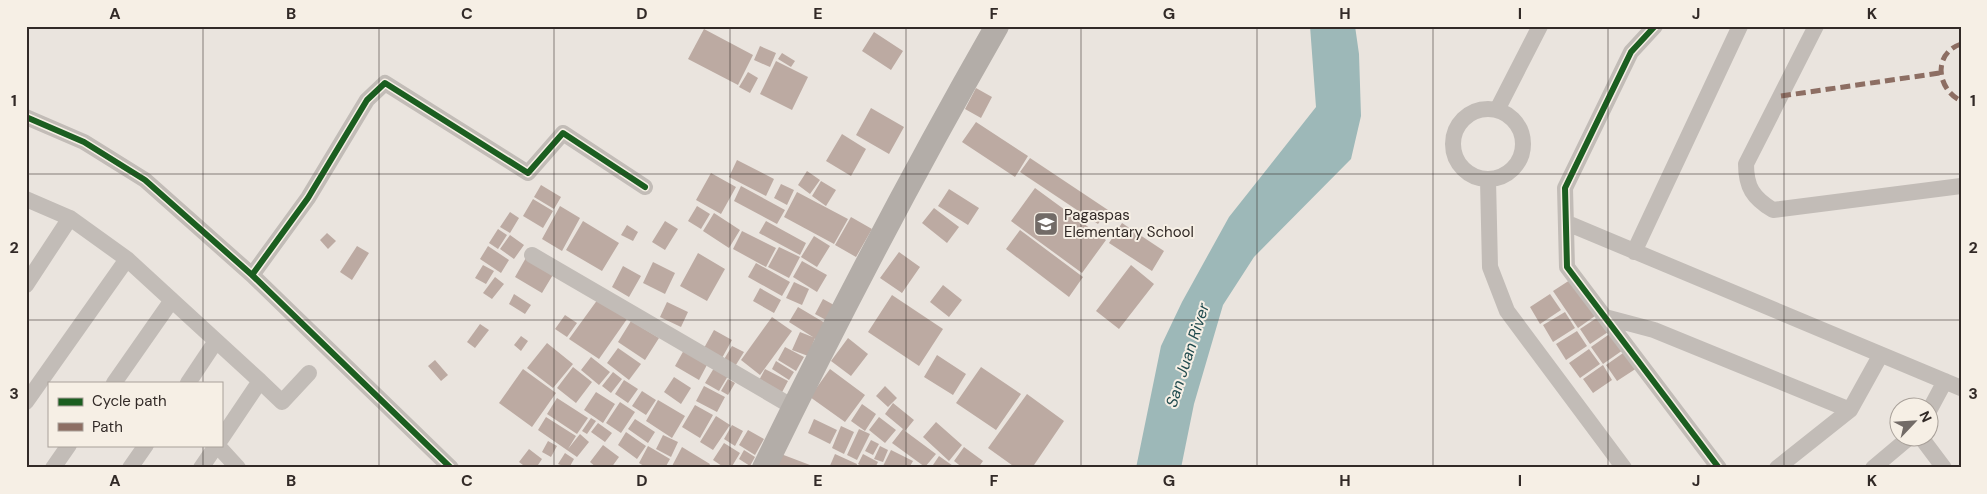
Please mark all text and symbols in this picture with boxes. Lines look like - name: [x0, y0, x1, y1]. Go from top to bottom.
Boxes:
- text: A: [109, 3, 121, 24]
- text: B: [286, 3, 296, 24]
- text: C: [461, 3, 473, 24]
- text: D: [636, 3, 648, 24]
- text: E: [813, 3, 823, 24]
- text: F: [990, 3, 999, 24]
- text: G: [1163, 3, 1175, 24]
- text: H: [1339, 3, 1351, 24]
- text: I: [1518, 3, 1522, 24]
- text: J: [1692, 3, 1700, 24]
- text: K: [1867, 3, 1878, 24]
- text: 1: [11, 90, 17, 111]
- text: 1: [1970, 90, 1976, 111]
- place label: Pagaspas Elementary School: [1064, 205, 1194, 242]
- school or university icon: Pagaspas Elementary School: [1033, 211, 1059, 237]
- text: 2: [9, 237, 19, 258]
- text: 2: [1968, 237, 1978, 258]
- water label: San Juan River: [1161, 299, 1215, 410]
- legend: [48, 382, 222, 446]
- text: 3: [9, 383, 19, 404]
- text: 3: [1968, 383, 1978, 404]
- text: Cycle path: [92, 391, 167, 411]
- north arrow: [1890, 396, 1940, 446]
- text: N: [1915, 408, 1936, 425]
- text: Path: [92, 417, 123, 437]
- text: A: [109, 470, 121, 491]
- text: B: [286, 470, 296, 491]
- text: C: [461, 470, 473, 491]
- text: D: [636, 470, 648, 491]
- text: E: [813, 470, 823, 491]
- text: F: [990, 470, 999, 491]
- text: G: [1163, 470, 1175, 491]
- text: H: [1339, 470, 1351, 491]
- text: I: [1518, 470, 1522, 491]
- text: J: [1692, 470, 1700, 491]
- text: K: [1867, 470, 1878, 491]

